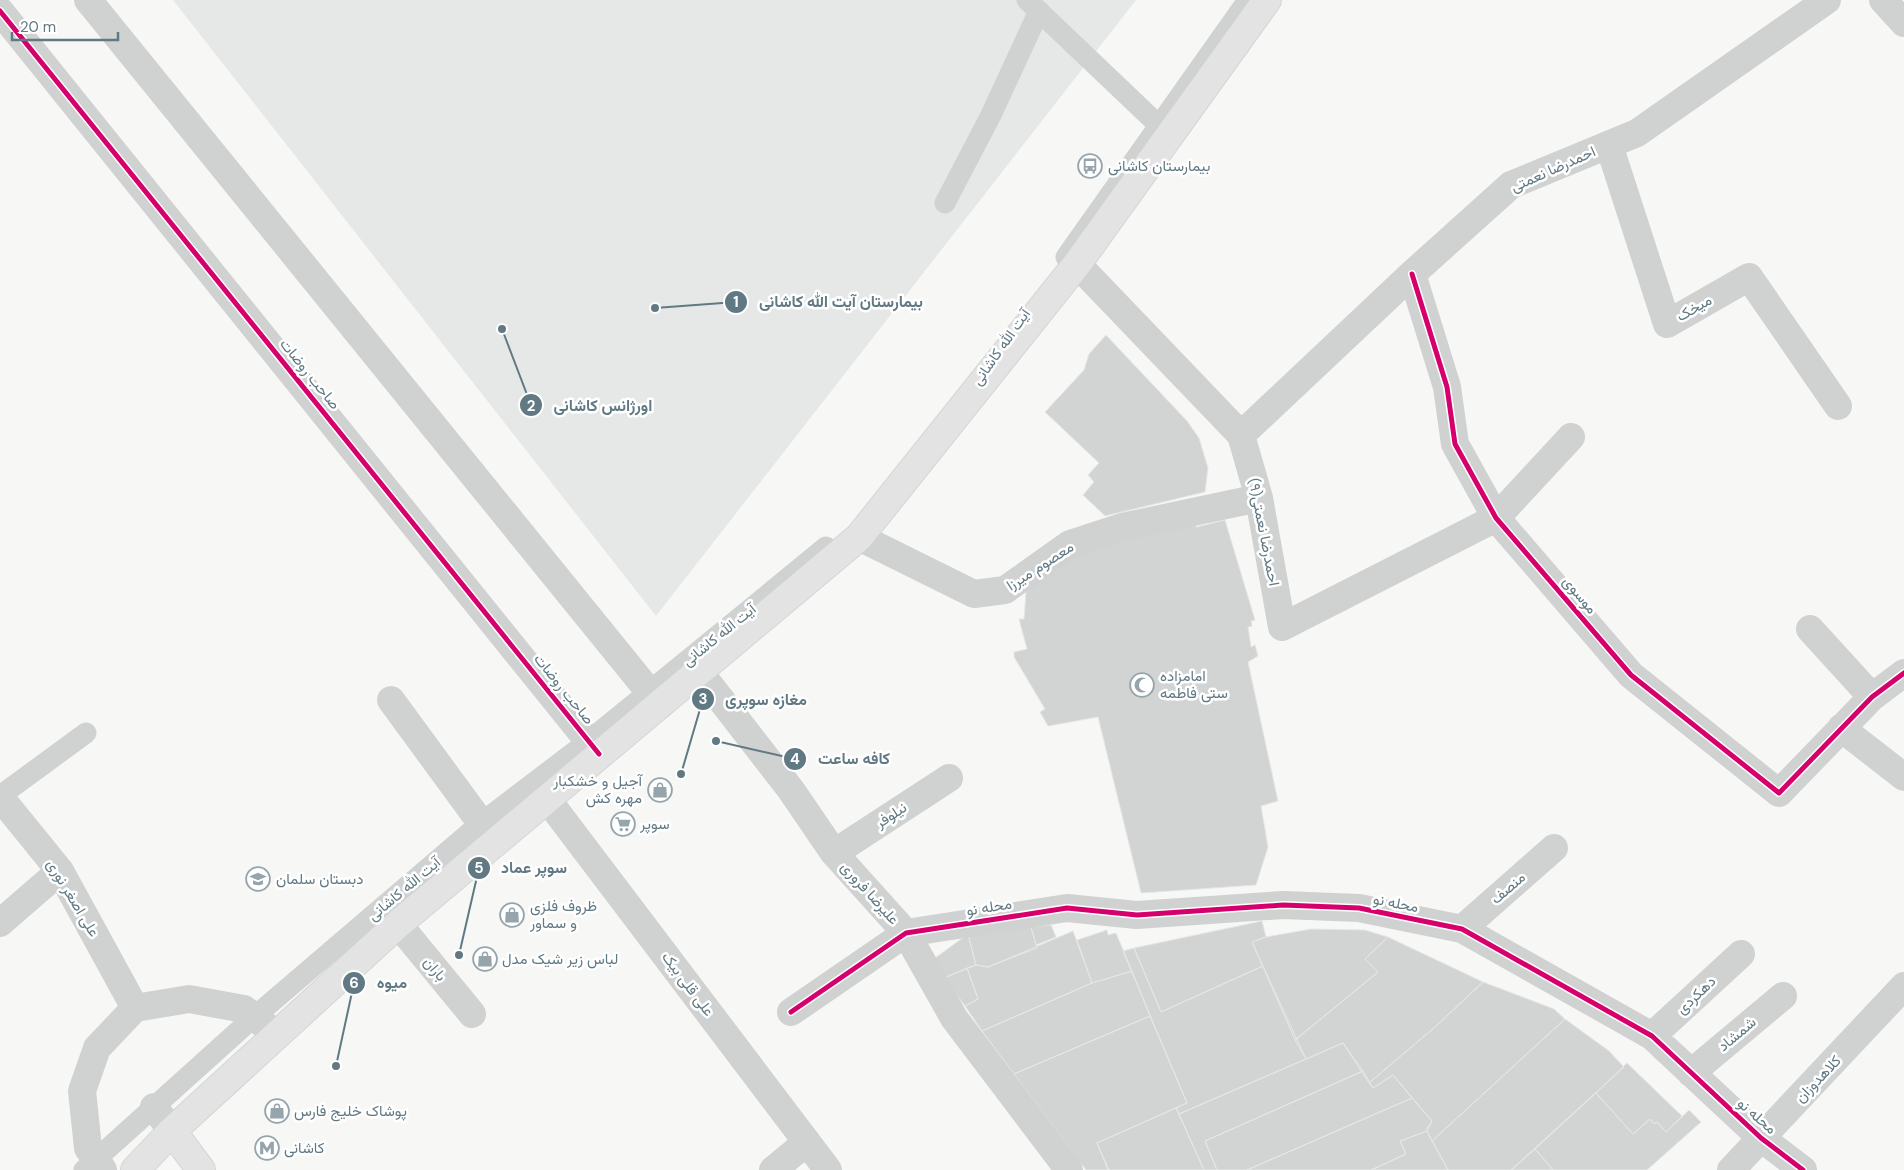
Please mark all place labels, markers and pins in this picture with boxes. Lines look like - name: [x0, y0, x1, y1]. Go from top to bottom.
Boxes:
- bus stop icon: بیمارستان کاشانی: [1077, 153, 1103, 179]
- place label: بیمارستان کاشانی: [1108, 156, 1210, 176]
- callout: بیمارستان آیت الله کاشانی: [724, 286, 933, 317]
- callout: اورژانس کاشانی: [518, 390, 662, 421]
- place label: امامزاده ستی فاطمه: [1160, 666, 1228, 703]
- mosque icon: امامزاده ستی فاطمه: [1129, 672, 1155, 698]
- callout: مغازه سوپری: [690, 684, 817, 715]
- callout: کافه ساعت: [783, 743, 900, 774]
- place label: آجیل و خشکبار مهره کش: [552, 771, 644, 808]
- shop icon: آجیل و خشکبار مهره کش: [647, 777, 673, 803]
- supermarket icon: سوپر: [610, 811, 636, 837]
- place label: سوپر: [639, 814, 670, 834]
- callout: سوپر عماد: [466, 852, 577, 883]
- school or university icon: دبستان سلمان: [245, 866, 271, 892]
- place label: دبستان سلمان: [276, 869, 363, 889]
- place label: ظروف فلزی و سماور: [529, 896, 597, 933]
- shop icon: ظروف فلزی و سماور: [499, 902, 525, 928]
- shop icon: لباس زیر شیک مدل: [472, 946, 498, 972]
- place label: لباس زیر شیک مدل: [502, 949, 618, 969]
- callout: میوه: [342, 967, 417, 998]
- shop icon: پوشاک خلیج فارس: [264, 1098, 290, 1124]
- place label: پوشاک خلیج فارس: [294, 1101, 407, 1122]
- metro station icon: کاشانی: [254, 1135, 280, 1161]
- place label: کاشانی: [284, 1138, 325, 1158]

